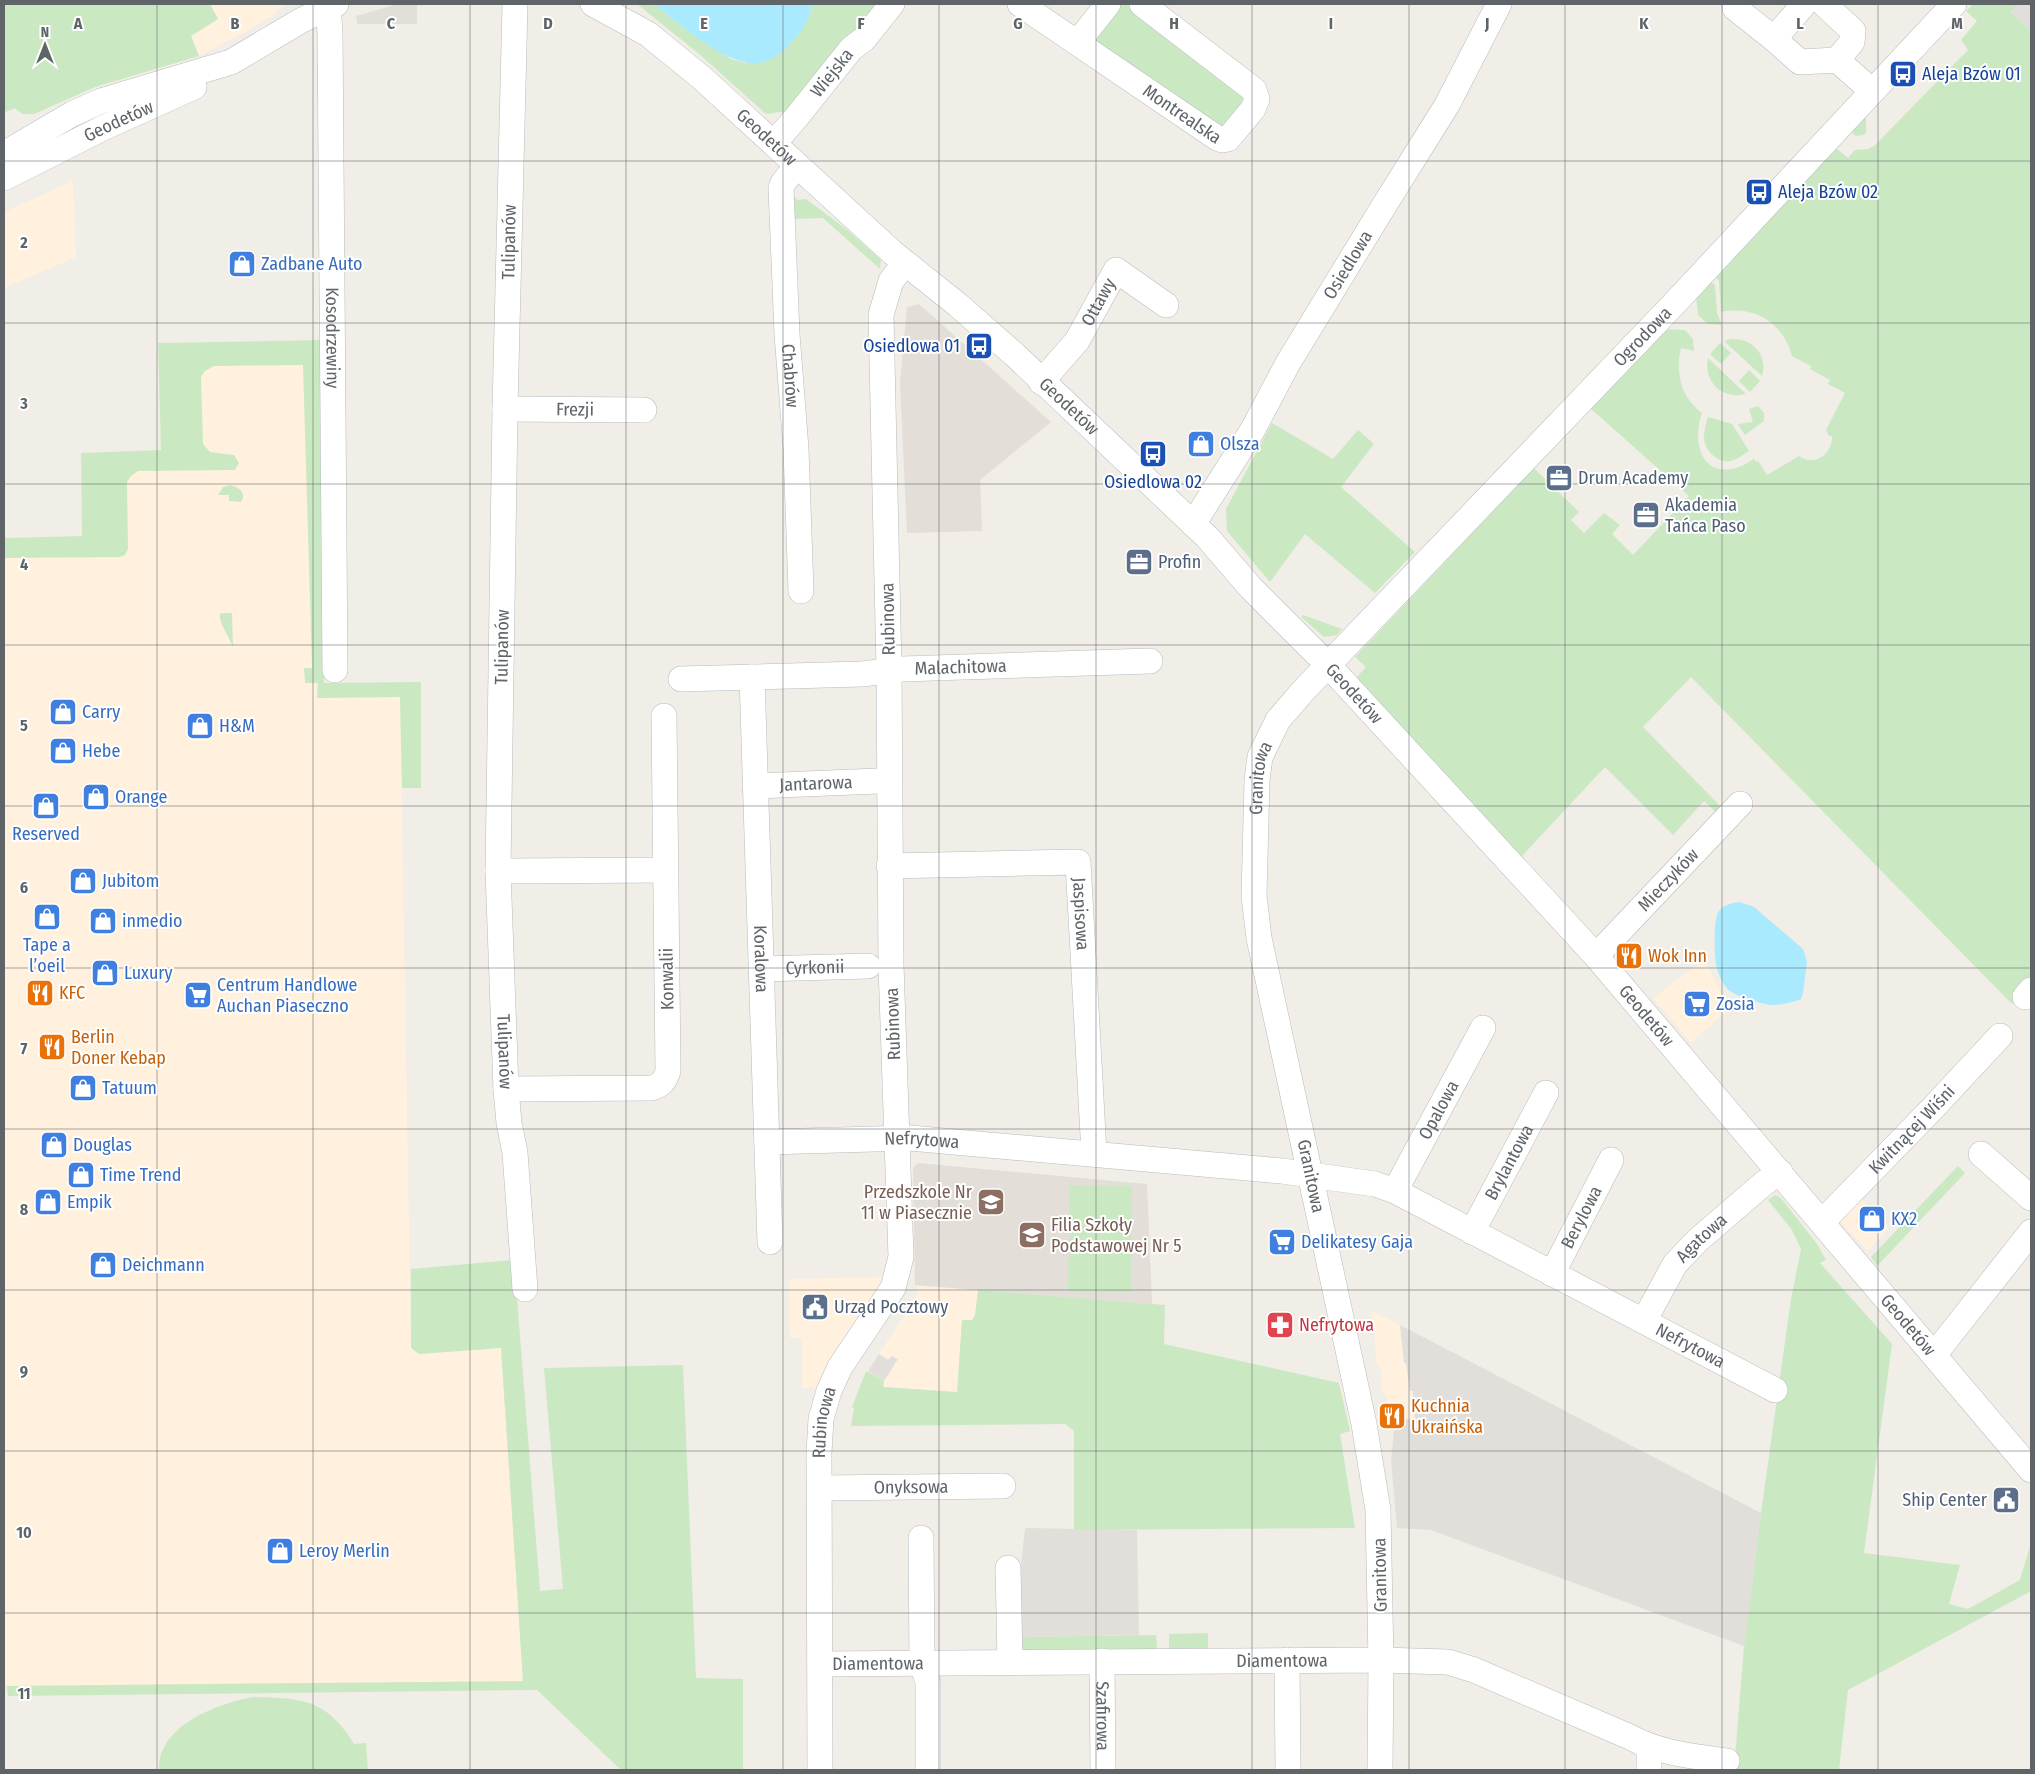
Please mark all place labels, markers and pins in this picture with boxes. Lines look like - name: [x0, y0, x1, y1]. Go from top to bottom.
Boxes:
- bus stop icon: Aleja Bzów 01: [1888, 59, 1918, 89]
- place label: Aleja Bzów 01: [1922, 63, 2021, 85]
- bus stop icon: Aleja Bzów 02: [1744, 177, 1774, 207]
- place label: Aleja Bzów 02: [1778, 181, 1878, 203]
- shop icon: Zadbane Auto: [227, 249, 257, 279]
- place label: Zadbane Auto: [261, 253, 363, 275]
- bus stop icon: Osiedlowa 01: [964, 331, 994, 361]
- place label: Osiedlowa 01: [863, 335, 960, 357]
- shop icon: Olsza: [1186, 429, 1216, 459]
- place label: Olsza: [1220, 433, 1260, 455]
- bus stop icon: Osiedlowa 02: [1138, 439, 1168, 469]
- office icon: Drum Academy: [1544, 463, 1574, 493]
- place label: Drum Academy: [1578, 467, 1688, 489]
- place label: Osiedlowa 02: [1104, 471, 1202, 493]
- place label: Akademia Tańca Paso: [1665, 494, 1746, 537]
- office icon: Akademia Tańca Paso: [1631, 500, 1661, 530]
- office icon: Profin: [1124, 547, 1154, 577]
- place label: Profin: [1158, 551, 1201, 573]
- shop icon: Carry: [48, 697, 78, 727]
- place label: Carry: [82, 701, 120, 723]
- shop icon: H&M: [185, 711, 215, 741]
- place label: H&M: [219, 715, 255, 737]
- shop icon: Hebe: [48, 736, 78, 766]
- place label: Hebe: [82, 740, 120, 762]
- shop icon: Orange: [81, 782, 111, 812]
- place label: Orange: [115, 786, 168, 808]
- shop icon: Reserved: [31, 791, 61, 821]
- place label: Reserved: [12, 823, 80, 845]
- shop icon: Jubitom: [68, 866, 98, 896]
- place label: Jubitom: [102, 870, 159, 892]
- shop icon: Tape a l’oeil: [32, 902, 62, 932]
- shop icon: inmedio: [88, 906, 118, 936]
- place label: inmedio: [122, 910, 182, 932]
- place label: Tape a l’oeil: [23, 934, 71, 977]
- restaurant icon: Wok Inn: [1614, 941, 1644, 971]
- place label: Wok Inn: [1648, 945, 1707, 967]
- shop icon: Luxury: [90, 958, 120, 988]
- place label: Luxury: [124, 962, 173, 984]
- place label: Centrum Handlowe Auchan Piaseczno: [217, 974, 358, 1017]
- restaurant icon: KFC: [25, 978, 55, 1008]
- supermarket icon: Centrum Handlowe Auchan Piaseczno: [183, 980, 213, 1010]
- place label: KFC: [59, 982, 85, 1004]
- supermarket icon: Zosia: [1682, 989, 1712, 1019]
- place label: Zosia: [1716, 993, 1755, 1015]
- place label: Berlin Doner Kebap: [71, 1026, 166, 1069]
- restaurant icon: Berlin Doner Kebap: [37, 1032, 67, 1062]
- shop icon: Tatuum: [68, 1073, 98, 1103]
- place label: Tatuum: [102, 1077, 157, 1099]
- shop icon: Douglas: [39, 1130, 69, 1160]
- place label: Douglas: [73, 1134, 132, 1156]
- shop icon: Time Trend: [66, 1160, 96, 1190]
- place label: Time Trend: [100, 1164, 181, 1186]
- place label: Przedszkole Nr 11 w Piasecznie: [861, 1181, 973, 1224]
- shop icon: Empik: [33, 1187, 63, 1217]
- school or university icon: Przedszkole Nr 11 w Piasecznie: [976, 1187, 1006, 1217]
- place label: Empik: [67, 1191, 112, 1213]
- shop icon: KX2: [1857, 1204, 1887, 1234]
- place label: KX2: [1891, 1208, 1917, 1230]
- place label: Filia Szkoły Podstawowej Nr 5: [1051, 1214, 1182, 1257]
- school or university icon: Filia Szkoły Podstawowej Nr 5: [1017, 1220, 1047, 1250]
- supermarket icon: Delikatesy Gaja: [1267, 1227, 1297, 1257]
- place label: Delikatesy Gaja: [1301, 1231, 1413, 1253]
- shop icon: Deichmann: [88, 1250, 118, 1280]
- place label: Deichmann: [122, 1254, 205, 1276]
- public building icon: Urząd Pocztowy: [800, 1292, 830, 1322]
- place label: Urząd Pocztowy: [834, 1296, 948, 1318]
- pharmacy icon: Nefrytowa: [1265, 1310, 1295, 1340]
- place label: Nefrytowa: [1299, 1314, 1374, 1336]
- place label: Kuchnia Ukraińska: [1411, 1395, 1483, 1438]
- restaurant icon: Kuchnia Ukraińska: [1377, 1401, 1407, 1431]
- public building icon: Ship Center: [1991, 1485, 2021, 1515]
- place label: Ship Center: [1902, 1489, 1988, 1511]
- shop icon: Leroy Merlin: [265, 1536, 295, 1566]
- place label: Leroy Merlin: [299, 1540, 390, 1562]

